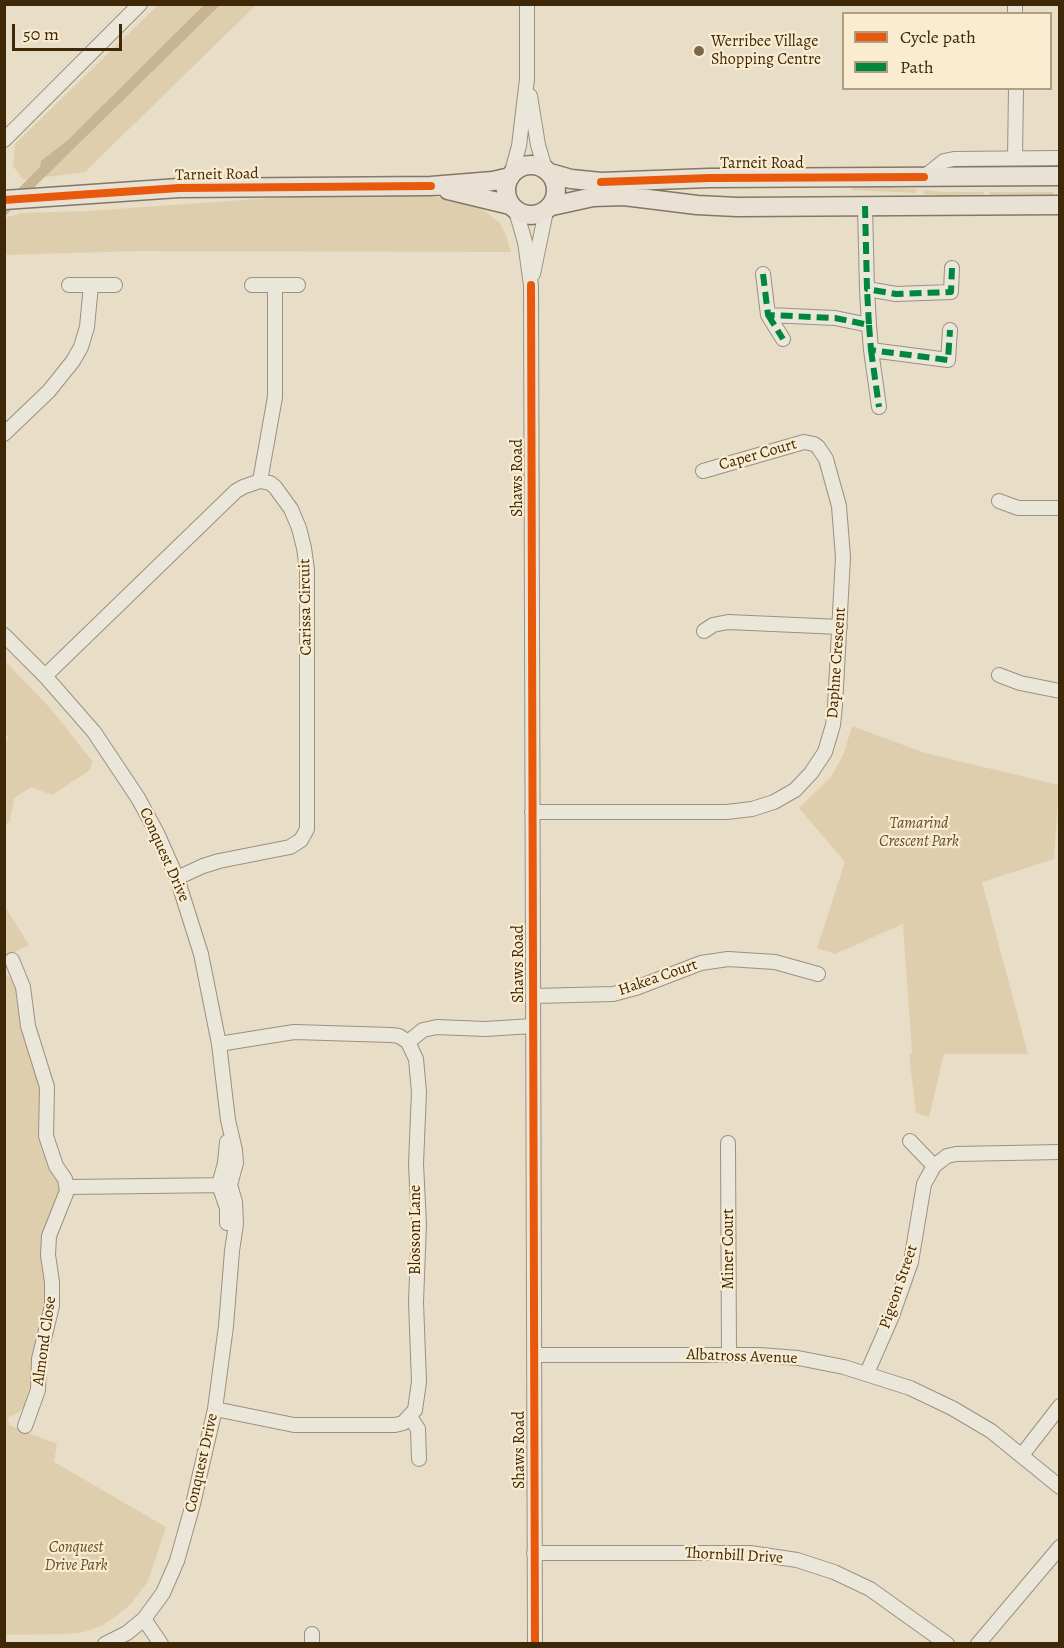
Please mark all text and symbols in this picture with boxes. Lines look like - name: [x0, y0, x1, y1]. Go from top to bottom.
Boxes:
- scale bar: [15, 12, 124, 50]
- legend: [842, 12, 1052, 90]
- text: 50 m: [23, 22, 59, 46]
- text: Cycle path: [900, 25, 976, 49]
- place label: Werribee Village Shopping Centre: [711, 32, 821, 70]
- marker: Werribee Village Shopping Centre: [692, 44, 706, 58]
- text: Path: [900, 55, 934, 79]
- street label: Tarneit Road: [720, 154, 804, 174]
- street label: Tarneit Road: [175, 165, 259, 185]
- street label: Caper Court: [717, 435, 799, 475]
- street label: Shaws Road: [508, 439, 528, 517]
- street label: Carissa Circuit: [296, 558, 316, 656]
- street label: Daphne Crescent: [824, 607, 850, 719]
- street label: Conquest Drive: [135, 805, 193, 905]
- park label: Tamarind Crescent Park: [879, 814, 959, 852]
- street label: Shaws Road: [509, 925, 529, 1003]
- street label: Hakea Court: [616, 956, 700, 1000]
- street label: Blossom Lane: [406, 1185, 426, 1275]
- street label: Miner Court: [719, 1209, 739, 1289]
- street label: Pigeon Street: [876, 1242, 922, 1332]
- street label: Almond Close: [29, 1295, 61, 1387]
- street label: Albatross Avenue: [686, 1345, 798, 1369]
- street label: Conquest Drive: [181, 1411, 223, 1515]
- street label: Shaws Road: [510, 1411, 530, 1489]
- park label: Conquest Drive Park: [44, 1538, 108, 1576]
- street label: Thornbill Drive: [684, 1544, 784, 1568]

